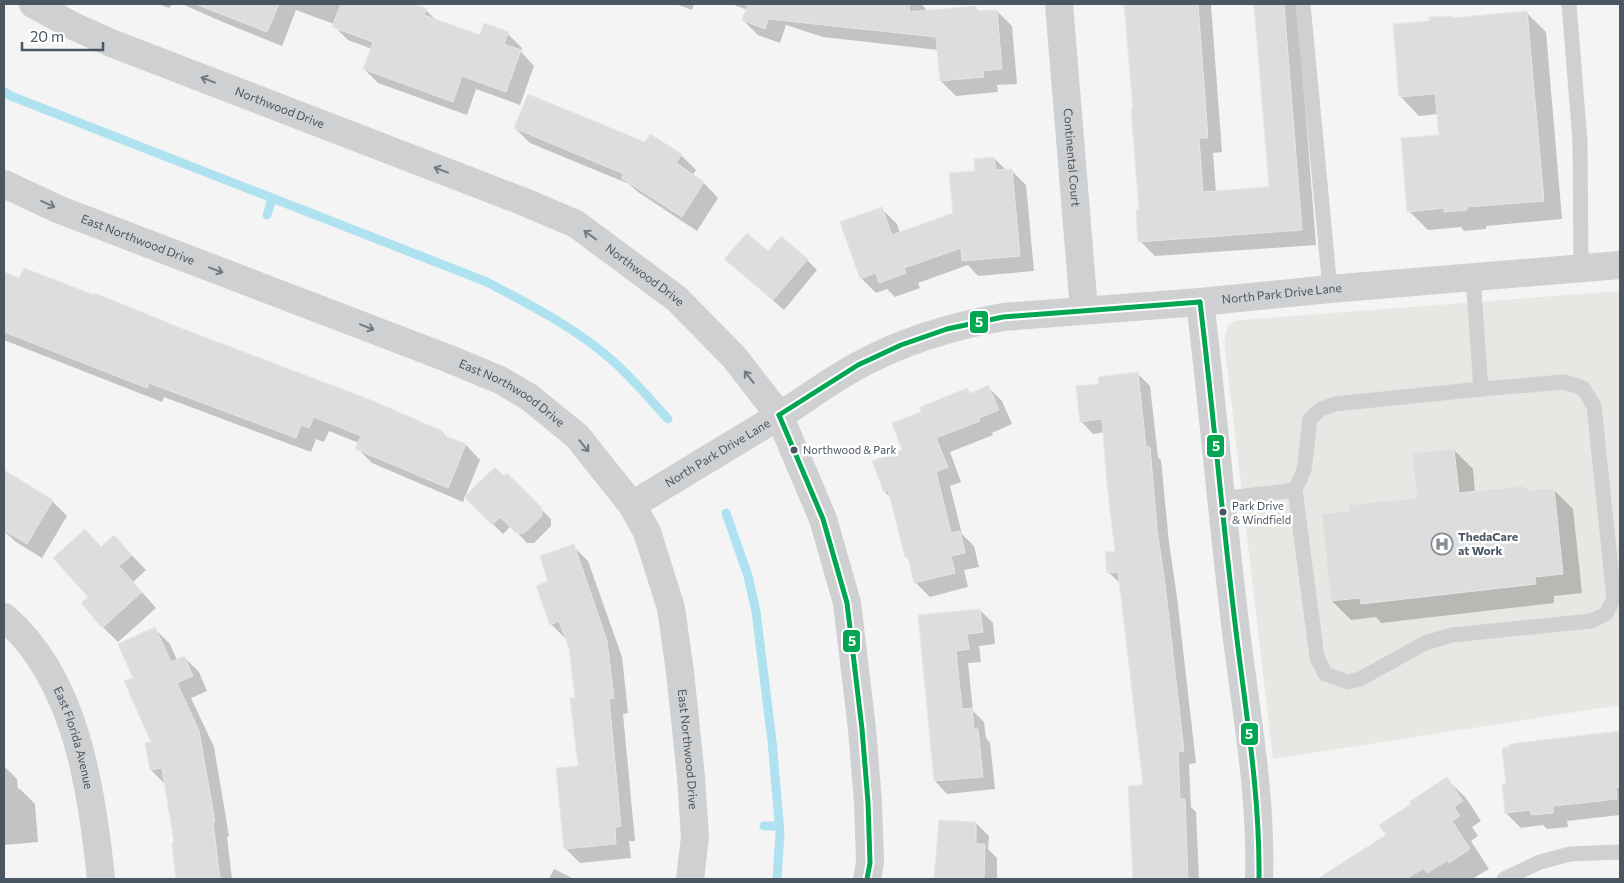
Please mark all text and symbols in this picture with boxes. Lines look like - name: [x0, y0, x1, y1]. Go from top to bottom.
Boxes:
- scale bar: [22, 20, 104, 52]
- text: 20 m: [30, 27, 64, 45]
- one-way arrow: [201, 75, 216, 84]
- street label: Northwood Drive: [233, 83, 327, 130]
- street label: Continental Court: [1062, 108, 1084, 207]
- one-way arrow: [434, 165, 449, 174]
- one-way arrow: [40, 200, 55, 210]
- street label: East Northwood Drive: [79, 211, 197, 267]
- one-way arrow: [584, 229, 597, 240]
- street label: Northwood Drive: [603, 240, 688, 308]
- one-way arrow: [208, 266, 223, 275]
- street label: North Park Drive Lane: [1221, 280, 1342, 306]
- line badge: 5: [969, 310, 989, 334]
- text: 5: [975, 313, 983, 330]
- one-way arrow: [360, 324, 375, 333]
- street label: East Northwood Drive: [457, 356, 568, 429]
- one-way arrow: [744, 371, 755, 384]
- street label: North Park Drive Lane: [662, 415, 772, 489]
- line badge: 5: [1206, 434, 1225, 458]
- text: 5: [1212, 437, 1220, 454]
- one-way arrow: [579, 439, 590, 452]
- place label: Northwood & Park: [803, 443, 896, 456]
- marker: Northwood & Park: [789, 445, 799, 455]
- place label: Park Drive & Windfield: [1232, 499, 1291, 526]
- marker: Park Drive & Windfield: [1218, 507, 1228, 517]
- place label: ThedaCare at Work: [1458, 529, 1518, 557]
- hospital icon: ThedaCare at Work: [1430, 532, 1454, 556]
- line badge: 5: [842, 629, 861, 653]
- text: 5: [848, 632, 856, 649]
- street label: East Florida Avenue: [51, 684, 96, 790]
- street label: East Northwood Drive: [676, 688, 701, 810]
- line badge: 5: [1240, 722, 1259, 746]
- text: 5: [1245, 725, 1253, 742]

